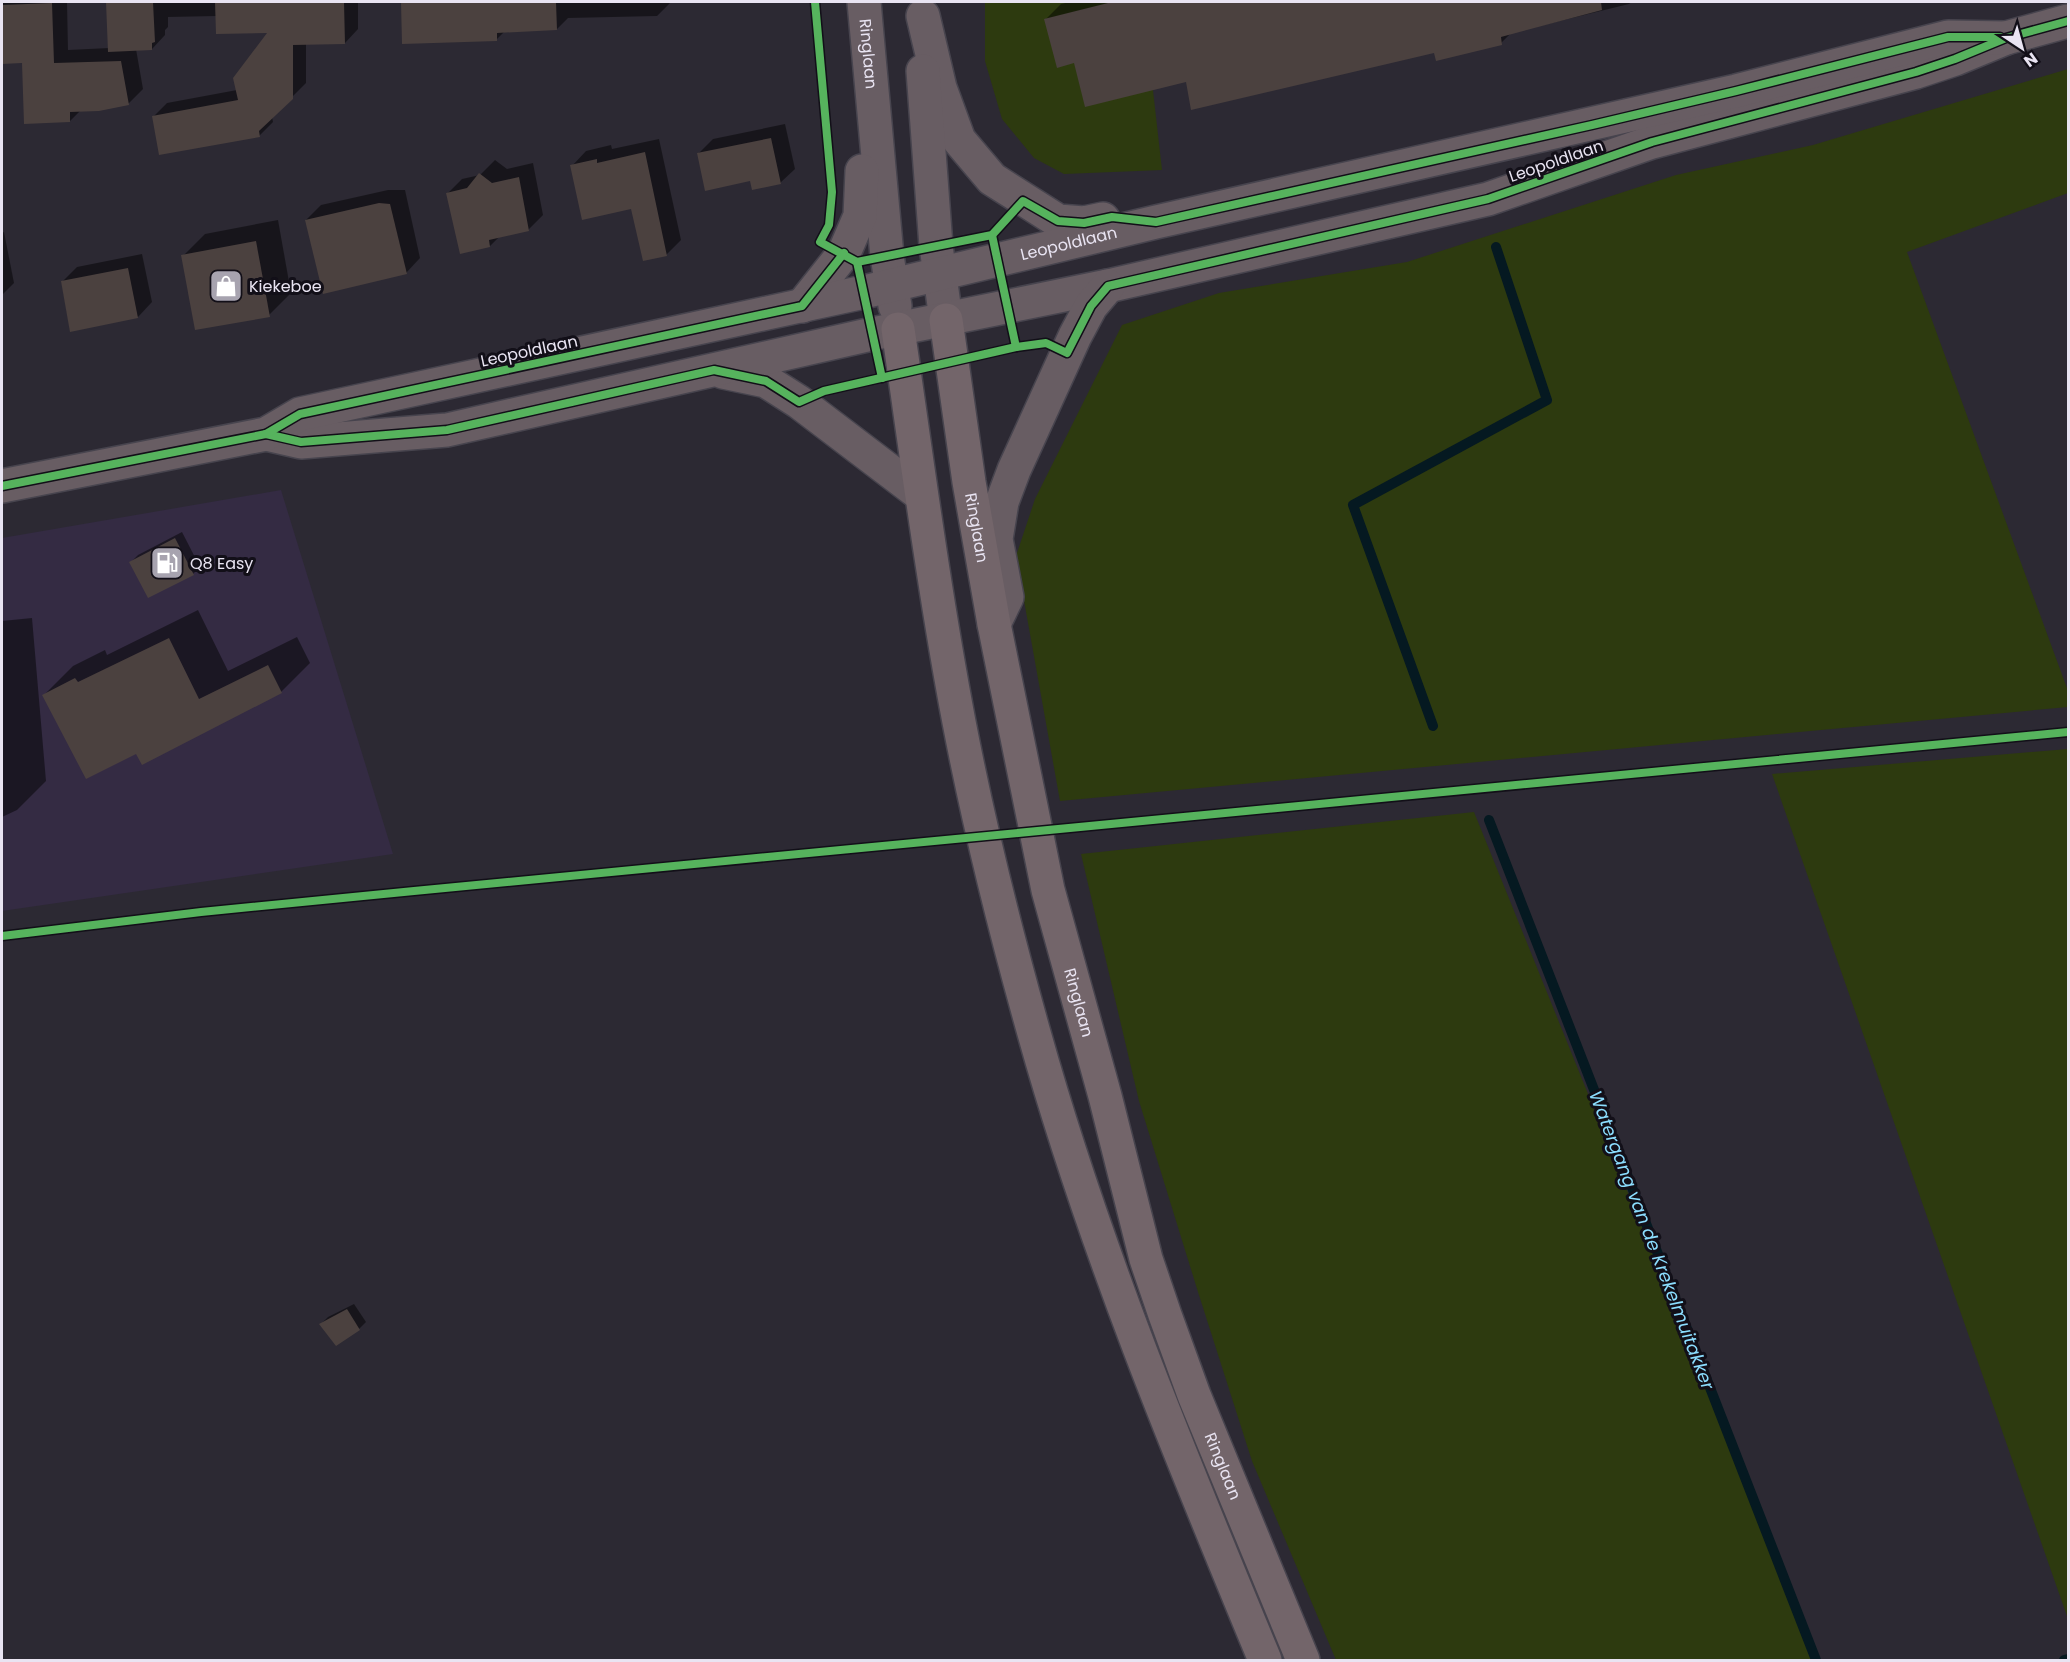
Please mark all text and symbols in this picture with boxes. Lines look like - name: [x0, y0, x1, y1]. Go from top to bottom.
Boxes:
- street label: Ringlaan: [854, 18, 883, 90]
- north arrow: [1992, 18, 2052, 78]
- text: N: [2019, 47, 2042, 73]
- street label: Leopoldlaan: [1506, 134, 1606, 188]
- street label: Leopoldlaan: [1018, 220, 1119, 266]
- shop icon: Kiekeboe: [208, 268, 244, 304]
- place label: Kiekeboe: [249, 275, 322, 298]
- street label: Leopoldlaan: [478, 329, 580, 373]
- street label: Ringlaan: [960, 491, 994, 564]
- fuel station icon: Q8 Easy: [149, 545, 185, 581]
- place label: Q8 Easy: [190, 552, 253, 575]
- street label: Ringlaan: [1059, 965, 1100, 1040]
- water label: Watergang van de Krekelmuitakker: [1583, 1087, 1721, 1394]
- street label: Ringlaan: [1199, 1429, 1247, 1503]

